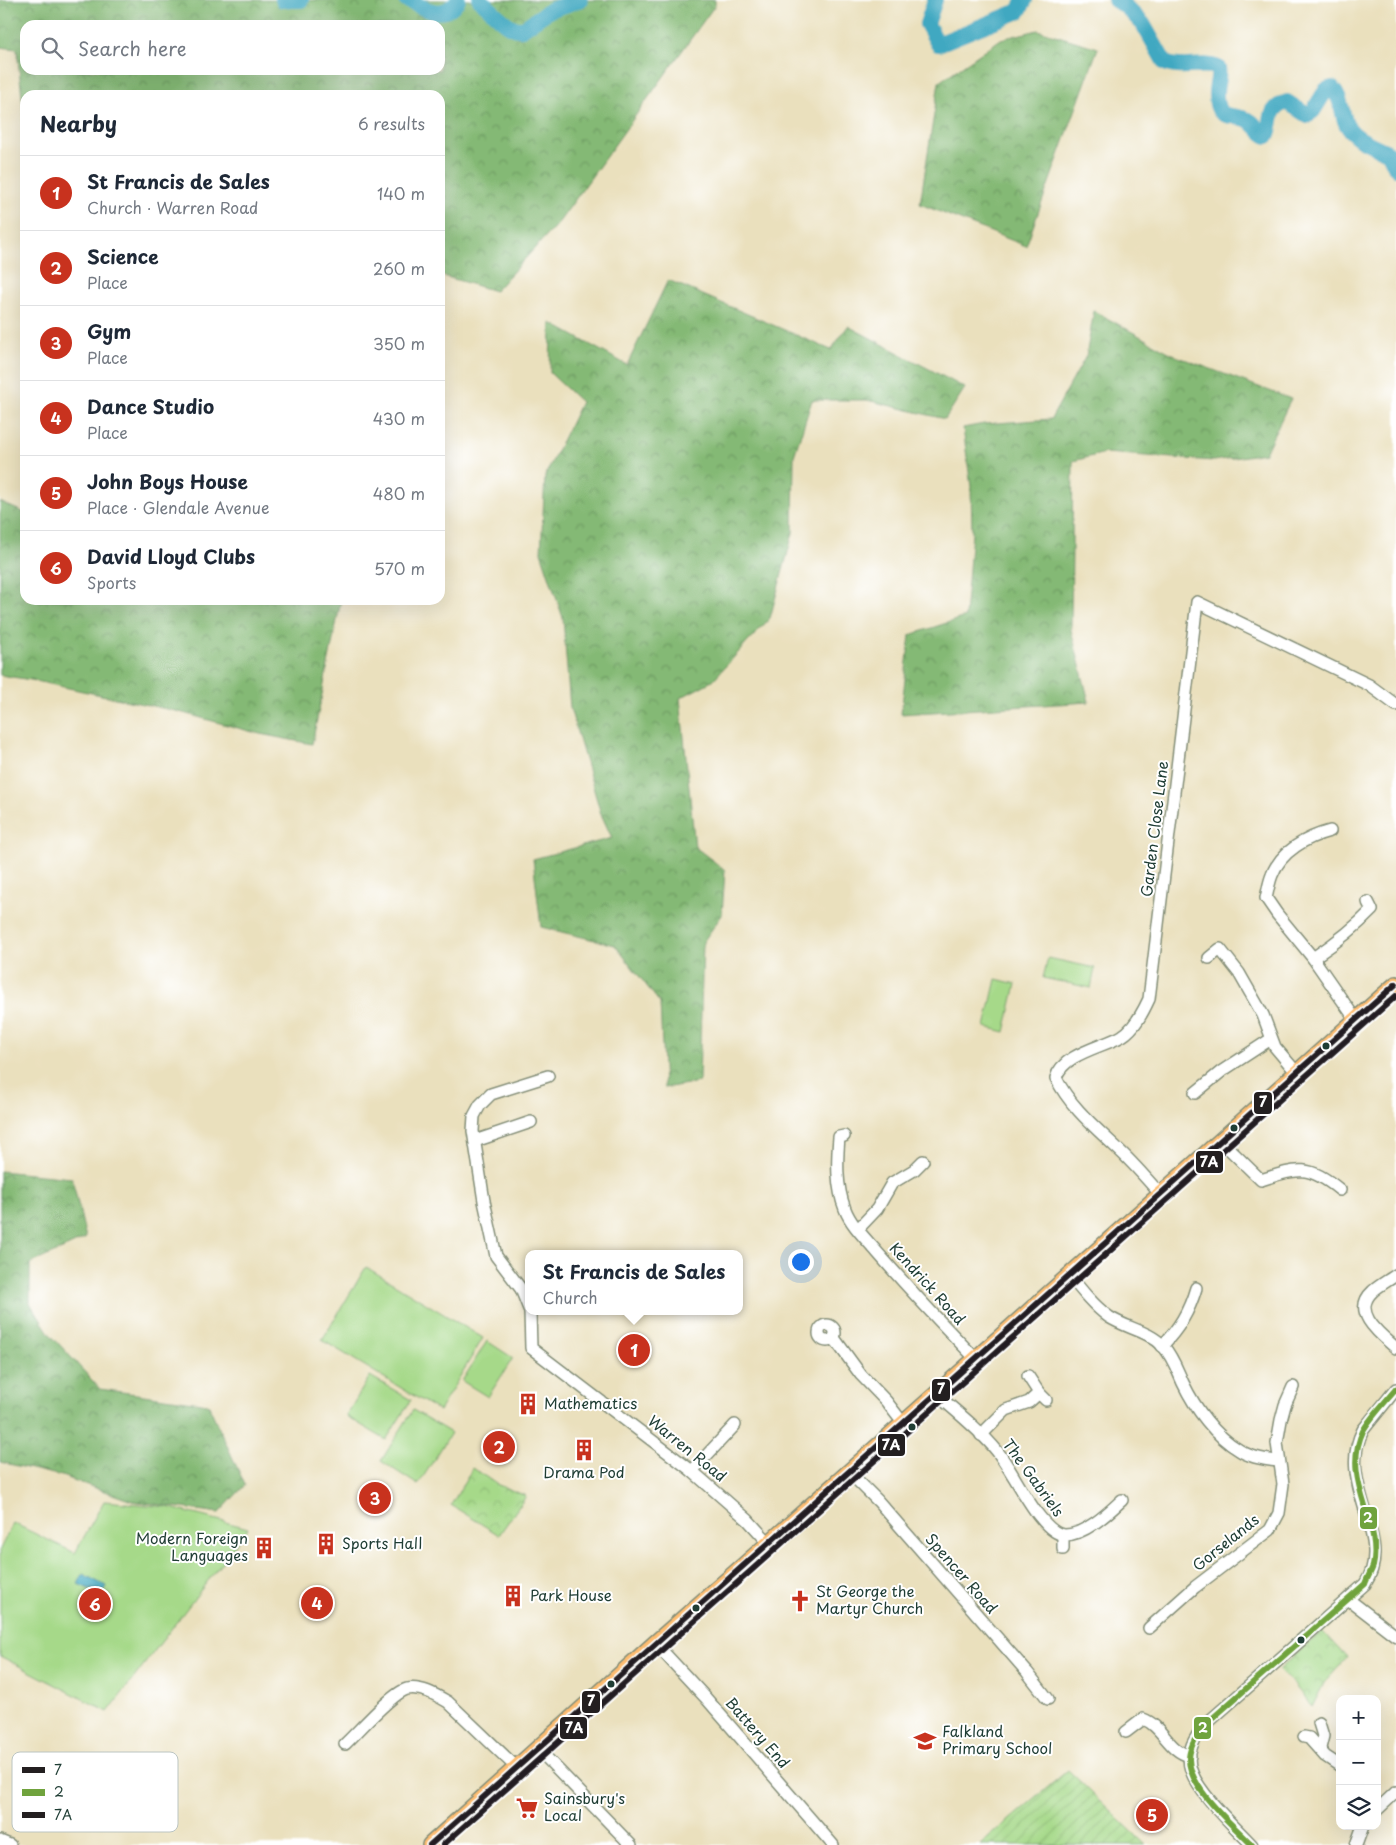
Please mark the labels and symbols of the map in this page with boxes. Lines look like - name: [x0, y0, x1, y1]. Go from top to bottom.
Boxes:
- street label: Garden Close Lane: [1134, 760, 1173, 898]
- unlabelled marker: [1321, 1041, 1331, 1051]
- line badge: 7: [1253, 1091, 1273, 1115]
- text: 7: [1259, 1091, 1268, 1112]
- unlabelled marker: [1229, 1123, 1239, 1133]
- line badge: 7A: [1195, 1150, 1224, 1174]
- text: 7A: [1200, 1151, 1219, 1172]
- street label: Kendrick Road: [885, 1237, 972, 1330]
- your location: [788, 1249, 814, 1275]
- pin: 1: [618, 1331, 650, 1369]
- line badge: 7: [931, 1378, 951, 1402]
- text: 7: [937, 1378, 946, 1399]
- building icon: Mathematics: [515, 1391, 541, 1417]
- place label: Mathematics: [544, 1391, 637, 1414]
- street label: Warren Road: [644, 1409, 732, 1487]
- unlabelled marker: [907, 1422, 917, 1432]
- pin: 2: [483, 1428, 515, 1466]
- line badge: 7A: [877, 1433, 906, 1457]
- street label: The Gabriels: [998, 1433, 1070, 1521]
- text: 7A: [882, 1434, 901, 1455]
- building icon: Drama Pod: [571, 1437, 597, 1463]
- place label: Drama Pod: [543, 1460, 625, 1483]
- pin: 3: [359, 1479, 391, 1517]
- line badge: 2: [1359, 1506, 1378, 1530]
- text: 2: [1363, 1507, 1373, 1528]
- street label: Gorselands: [1187, 1508, 1263, 1576]
- place label: Modern Foreign Languages: [136, 1526, 248, 1566]
- street label: Spencer Road: [921, 1528, 1004, 1618]
- building icon: Sports Hall: [313, 1531, 339, 1557]
- place label: Sports Hall: [342, 1531, 422, 1554]
- building icon: Modern Foreign Languages: [251, 1535, 277, 1561]
- place label: St George the Martyr Church: [816, 1579, 923, 1619]
- building icon: Park House: [500, 1583, 526, 1609]
- place label: Park House: [530, 1583, 612, 1606]
- pin: 4: [301, 1584, 333, 1622]
- pin: 6: [79, 1585, 111, 1623]
- church icon: St George the Martyr Church: [787, 1588, 813, 1614]
- unlabelled marker: [691, 1603, 701, 1613]
- unlabelled marker: [1296, 1635, 1306, 1645]
- unlabelled marker: [606, 1679, 616, 1689]
- line badge: 7: [581, 1690, 601, 1714]
- text: 7: [587, 1690, 596, 1711]
- street label: Battery End: [721, 1691, 796, 1773]
- line badge: 7A: [559, 1716, 588, 1740]
- line badge: 2: [1193, 1716, 1212, 1740]
- text: 7A: [565, 1717, 584, 1738]
- text: 2: [1198, 1717, 1208, 1738]
- place label: Falkland Primary School: [942, 1719, 1052, 1759]
- school or university icon: Falkland Primary School: [912, 1728, 938, 1754]
- legend: [12, 1752, 178, 1832]
- text: 7: [54, 1759, 62, 1780]
- text: 2: [54, 1781, 64, 1802]
- place label: Sainsbury's Local: [544, 1786, 625, 1826]
- supermarket icon: Sainsbury's Local: [514, 1795, 540, 1821]
- pin: 5: [1136, 1796, 1168, 1834]
- text: 7A: [54, 1804, 72, 1825]

